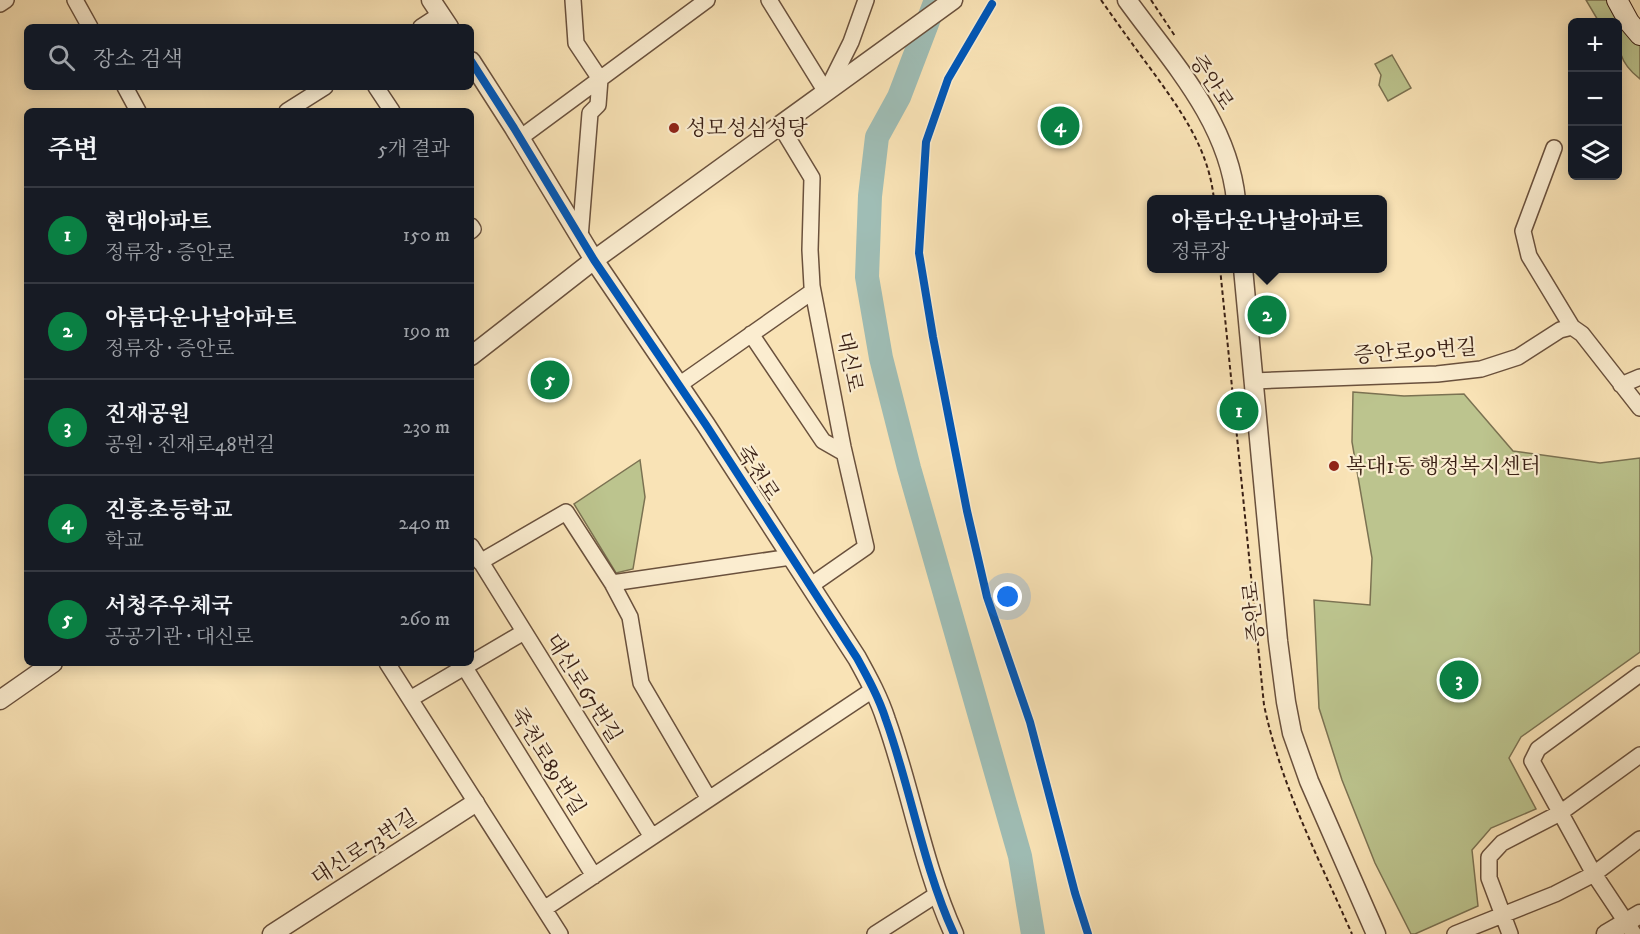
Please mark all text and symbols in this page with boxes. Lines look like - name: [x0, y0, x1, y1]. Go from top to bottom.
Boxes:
- map controls: [1568, 18, 1622, 180]
- button: +: [1568, 18, 1622, 72]
- search box: [24, 24, 474, 90]
- icon: search: [45, 41, 78, 74]
- text: 장소 검색: [93, 46, 183, 73]
- street label: 증안로: [1184, 50, 1239, 115]
- button: −: [1568, 72, 1622, 126]
- pin: 4: [1040, 104, 1080, 148]
- place label: 성모성심성당: [686, 116, 808, 142]
- marker: 성모성심성당: [667, 121, 681, 135]
- button: layers: [1568, 126, 1622, 180]
- text: 주변: [48, 134, 98, 167]
- text: 5개 결과: [378, 137, 450, 162]
- popup: [1147, 195, 1387, 273]
- text: 아름다운나날아파트: [1171, 208, 1363, 235]
- text: 현대아파트: [105, 209, 211, 236]
- text: 1: [64, 223, 71, 248]
- text: 150 m: [403, 223, 450, 248]
- text: 정류장: [1171, 240, 1229, 265]
- text: 정류장 · 증안로: [105, 241, 234, 266]
- pin: 2: [1248, 292, 1286, 338]
- text: 아름다운나날아파트: [105, 305, 296, 332]
- text: 2: [63, 319, 72, 344]
- text: 190 m: [403, 319, 450, 344]
- street label: 대신로: [830, 330, 868, 395]
- street label: 증안로90번길: [1353, 335, 1477, 369]
- text: 정류장 · 증안로: [105, 337, 234, 362]
- pin: 5: [530, 358, 570, 403]
- pin: 1: [1220, 388, 1258, 434]
- text: 진재공원: [105, 401, 190, 428]
- text: 3: [64, 415, 71, 440]
- text: 230 m: [403, 415, 450, 440]
- text: 공원 · 진재로48번길: [105, 433, 275, 458]
- street label: 죽천로: [730, 441, 785, 506]
- place label: 복대1동 행정복지센터: [1346, 454, 1541, 480]
- marker: 복대1동 행정복지센터: [1327, 459, 1341, 473]
- text: 진흥초등학교: [105, 497, 233, 524]
- text: 4: [62, 511, 73, 536]
- text: 240 m: [399, 511, 450, 536]
- text: 학교: [105, 529, 144, 554]
- street label: 증안로: [1238, 580, 1270, 644]
- your location: [993, 582, 1022, 611]
- text: 서청주우체국: [105, 593, 233, 620]
- text: 5: [63, 607, 72, 632]
- text: 260 m: [400, 607, 450, 632]
- text: 공공기관 · 대신로: [105, 625, 254, 650]
- street label: 대신로67번길: [539, 629, 627, 748]
- pin: 3: [1440, 658, 1478, 702]
- street label: 죽천로89번길: [504, 703, 591, 820]
- street label: 대신로73번길: [307, 804, 422, 892]

